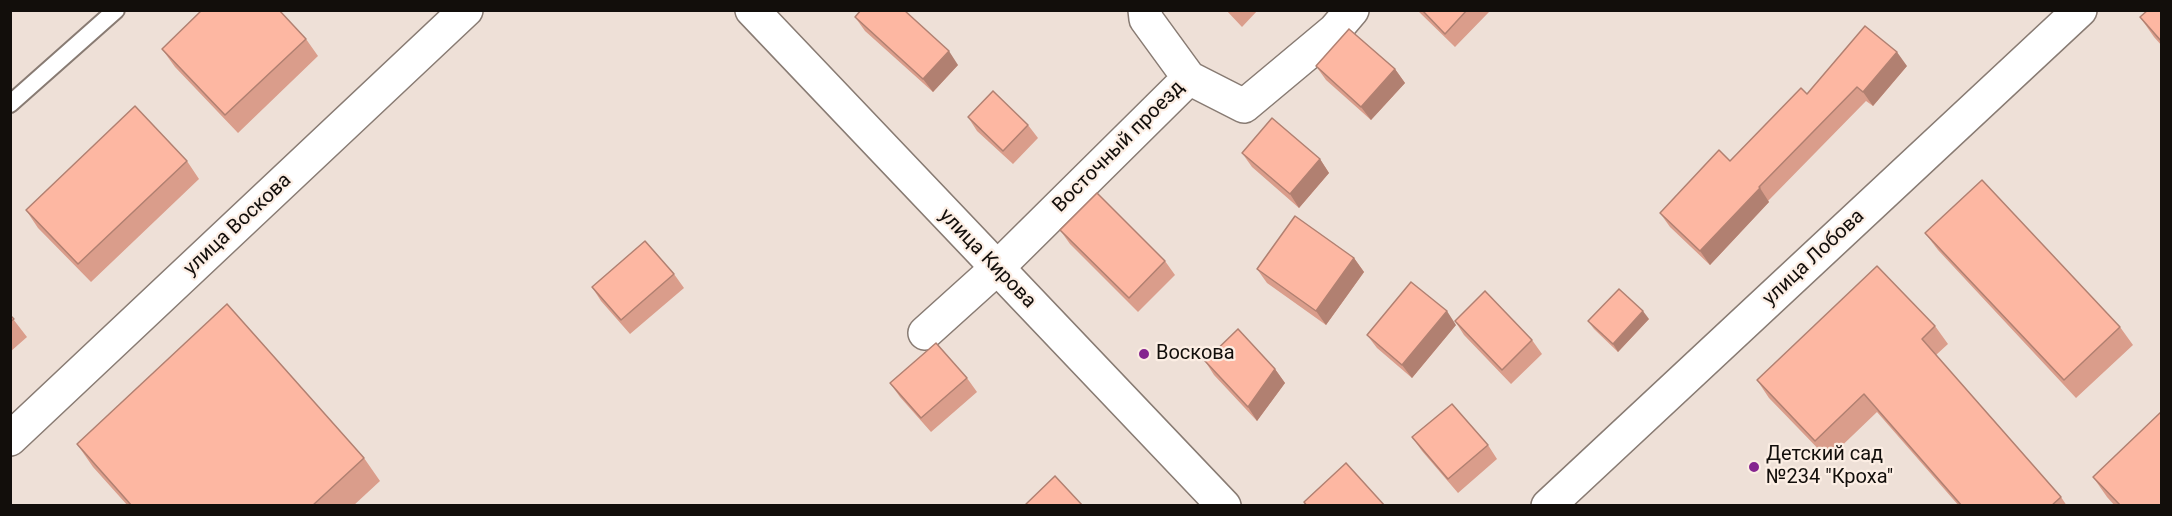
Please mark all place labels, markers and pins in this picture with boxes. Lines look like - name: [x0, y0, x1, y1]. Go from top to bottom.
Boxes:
- place label: Воскова: [1156, 342, 1235, 366]
- marker: Воскова: [1137, 347, 1151, 361]
- place label: Детский сад №234 "Кроха": [1766, 443, 1893, 490]
- marker: Детский сад №234 "Кроха": [1747, 460, 1761, 474]

